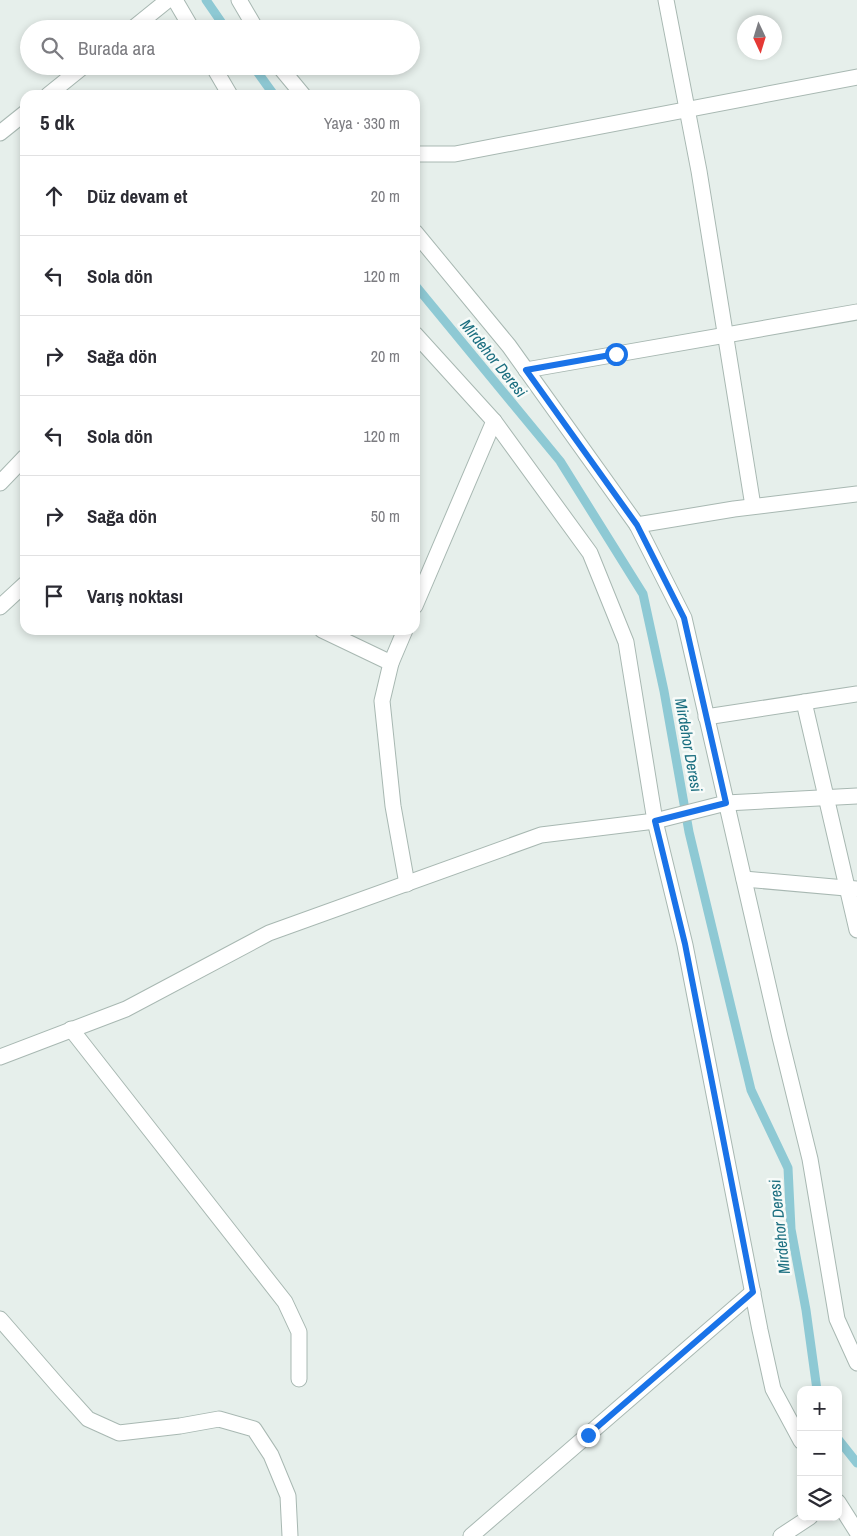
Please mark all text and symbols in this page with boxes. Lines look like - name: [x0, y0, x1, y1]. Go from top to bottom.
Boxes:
- north arrow: [737, 15, 782, 60]
- search box: [20, 20, 420, 75]
- icon: search: [38, 34, 66, 62]
- text: Burada ara: [78, 35, 155, 61]
- text: 5 dk: [40, 108, 74, 137]
- text: Yaya · 330 m: [324, 112, 400, 134]
- icon: ahead: [40, 182, 68, 210]
- text: Düz devam et: [87, 183, 187, 209]
- text: 20 m: [371, 185, 400, 207]
- icon: left: [40, 262, 68, 290]
- text: Sola dön: [87, 263, 153, 289]
- text: 120 m: [364, 265, 400, 287]
- water label: Mirdehor Deresi: [456, 314, 533, 402]
- icon: right: [40, 342, 68, 370]
- text: Sağa dön: [87, 343, 157, 369]
- route start: [605, 343, 628, 366]
- text: 20 m: [371, 345, 400, 367]
- icon: left: [40, 422, 68, 450]
- text: Sola dön: [87, 423, 153, 449]
- text: 120 m: [364, 425, 400, 447]
- icon: right: [40, 502, 68, 530]
- text: Sağa dön: [87, 503, 157, 529]
- text: 50 m: [371, 505, 400, 527]
- icon: arrive: [40, 582, 68, 610]
- text: Varış noktası: [87, 583, 183, 609]
- water label: Mirdehor Deresi: [670, 696, 708, 794]
- water label: Mirdehor Deresi: [763, 1178, 795, 1275]
- map controls: [797, 1386, 842, 1521]
- button: +: [797, 1386, 842, 1431]
- route end: [577, 1424, 600, 1447]
- button: −: [797, 1431, 842, 1476]
- button: layers: [797, 1476, 842, 1521]

